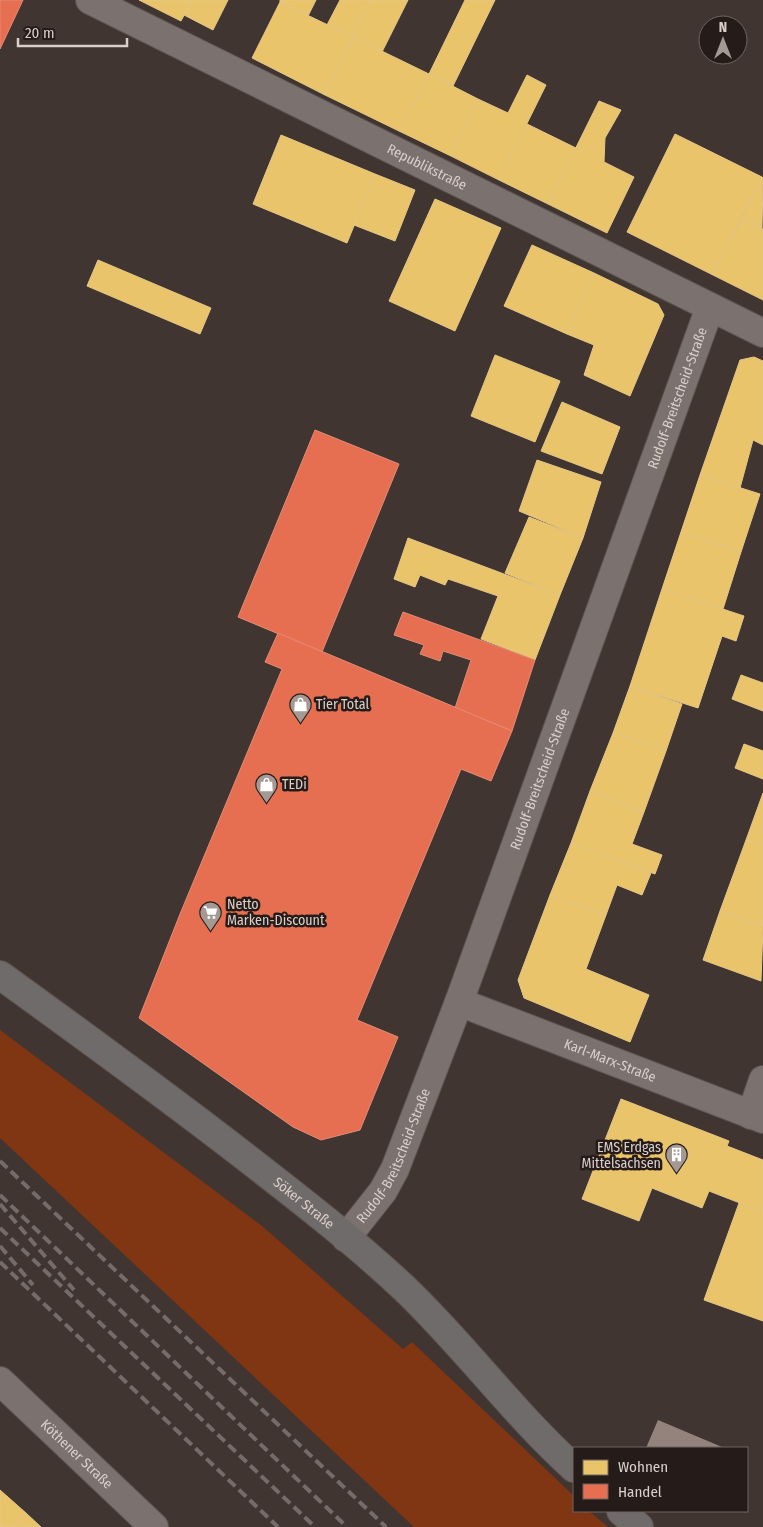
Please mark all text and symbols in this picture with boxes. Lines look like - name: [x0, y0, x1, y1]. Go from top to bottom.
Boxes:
- scale bar: [18, 15, 126, 47]
- north arrow: [698, 15, 748, 65]
- text: N: [719, 19, 727, 36]
- text: 20 m: [25, 24, 55, 42]
- street label: Republikstraße: [384, 140, 470, 194]
- street label: Rudolf-Breitscheid-Straße: [644, 325, 711, 471]
- shop icon: Tier Total: [288, 692, 312, 723]
- place label: Tier Total: [316, 696, 369, 713]
- street label: Rudolf-Breitscheid-Straße: [506, 706, 573, 852]
- shop icon: TEDi: [254, 772, 278, 803]
- place label: TEDi: [282, 776, 307, 793]
- place label: Netto Marken-Discount: [227, 896, 325, 929]
- supermarket icon: Netto Marken-Discount: [199, 900, 223, 931]
- street label: Karl-Marx-Straße: [562, 1035, 659, 1086]
- street label: Rudolf-Breitscheid-Straße: [353, 1086, 434, 1226]
- place label: EMS Erdgas Mittelsachsen: [582, 1139, 661, 1172]
- building icon: EMS Erdgas Mittelsachsen: [665, 1143, 689, 1174]
- street label: Söker Straße: [270, 1173, 338, 1232]
- street label: Köthener Straße: [37, 1416, 117, 1492]
- legend: [573, 1447, 748, 1512]
- text: Wohnen: [618, 1458, 668, 1476]
- text: Handel: [618, 1483, 662, 1501]

